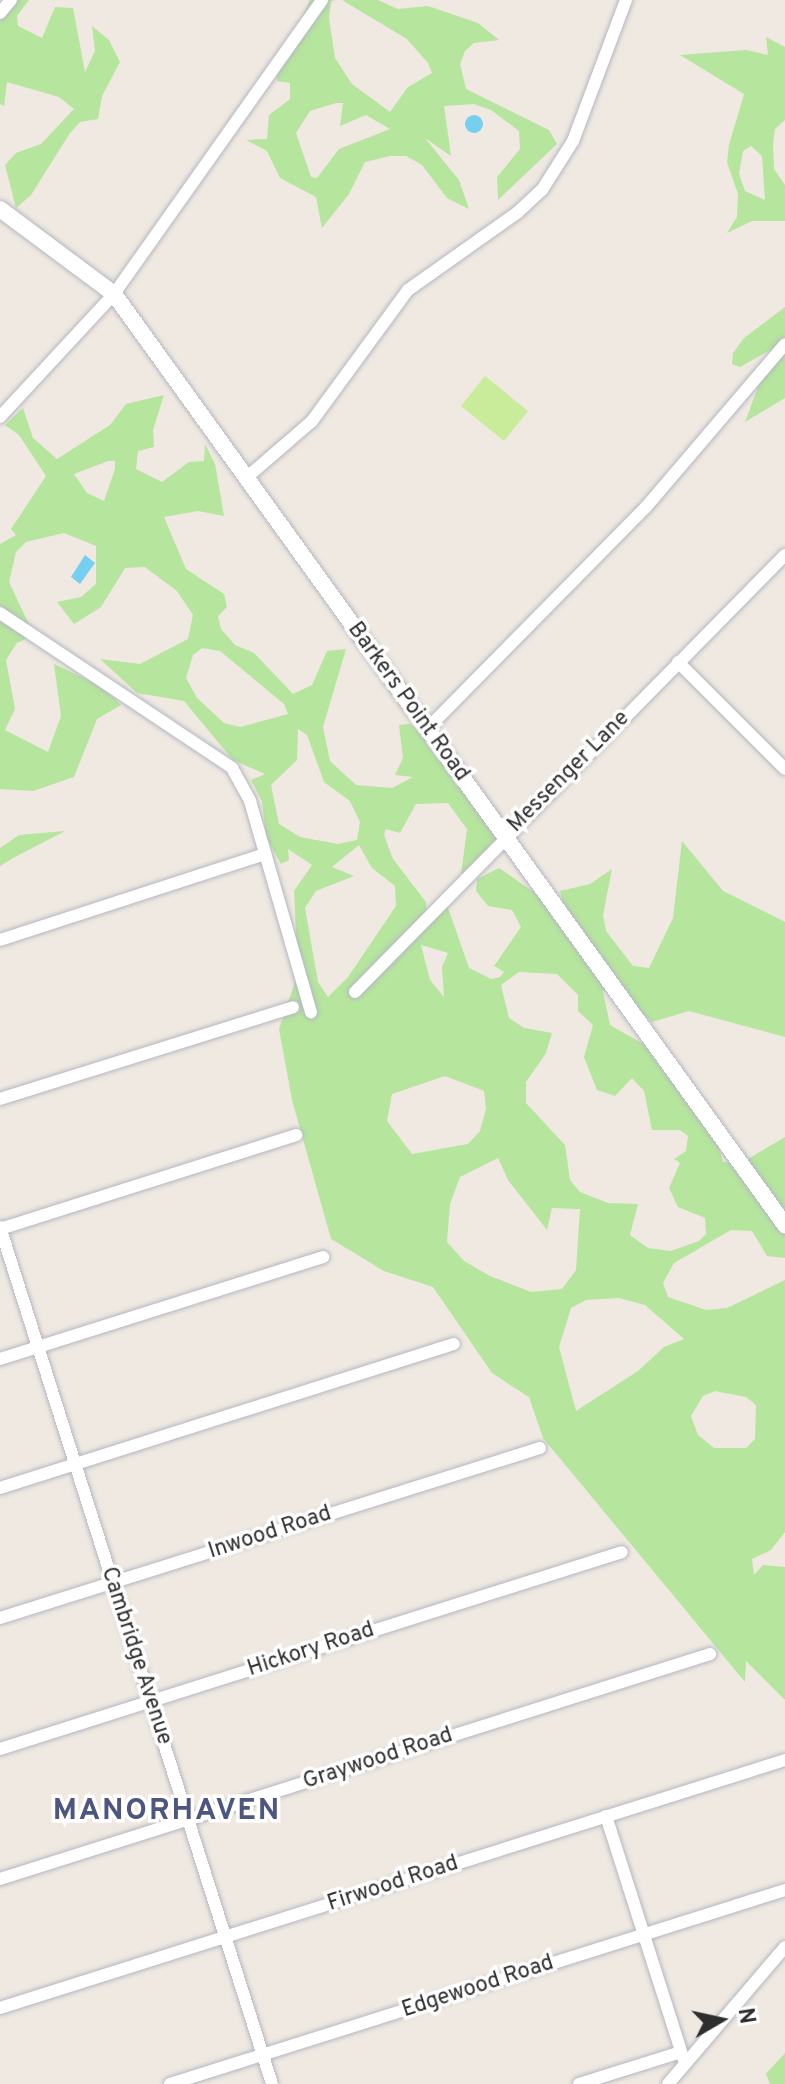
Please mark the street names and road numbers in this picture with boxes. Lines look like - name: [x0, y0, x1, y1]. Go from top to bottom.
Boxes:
- street label: Barkers Point Road: [341, 617, 475, 787]
- street label: Messenger Lane: [503, 706, 635, 838]
- street label: Inwood Road: [205, 1501, 335, 1565]
- street label: Cambridge Avenue: [95, 1563, 177, 1749]
- street label: Hickory Road: [244, 1617, 378, 1683]
- street label: Graywood Road: [300, 1722, 456, 1796]
- street label: Firwood Road: [324, 1850, 462, 1918]
- street label: Edgewood Road: [399, 1950, 557, 2024]

